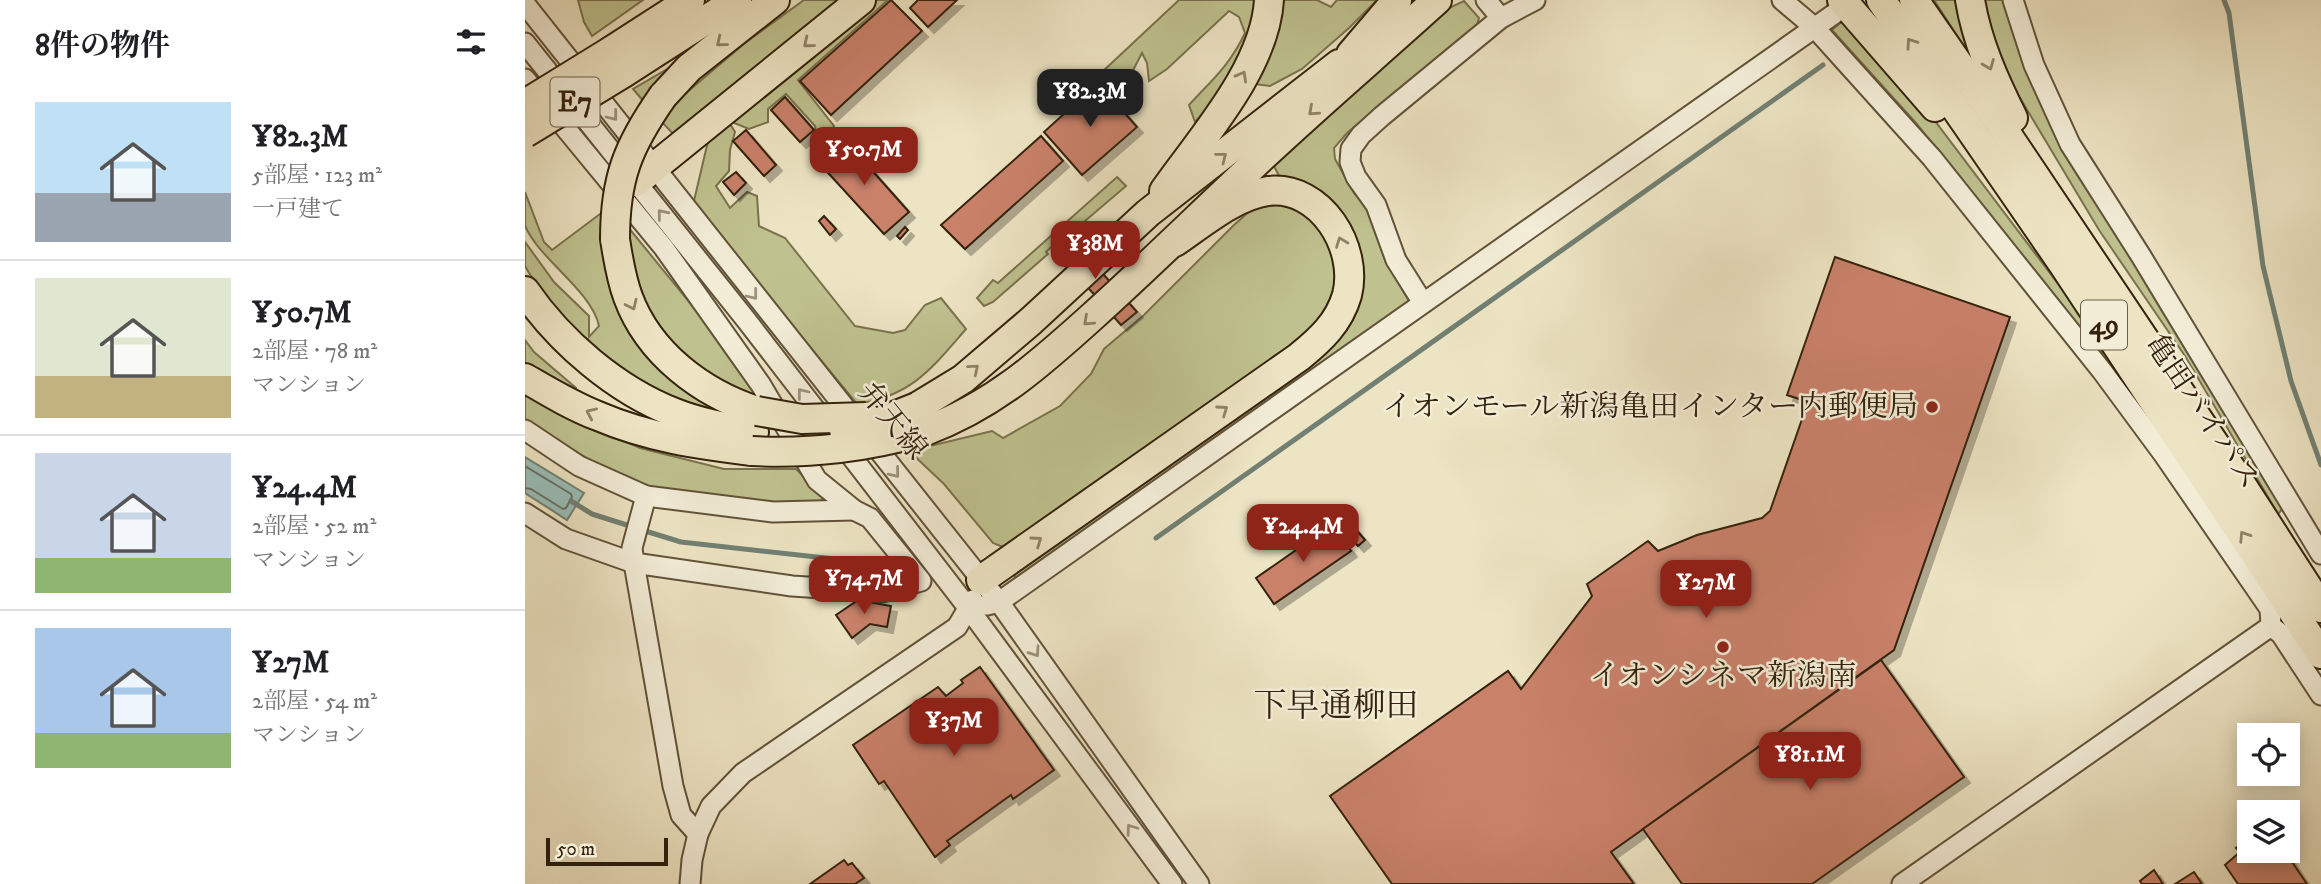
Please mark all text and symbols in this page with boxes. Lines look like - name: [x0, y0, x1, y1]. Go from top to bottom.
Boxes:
- icon: filters: [452, 23, 490, 61]
- text: 8件の物件: [35, 28, 170, 65]
- one-way arrow: [716, 34, 729, 46]
- one-way arrow: [803, 34, 815, 47]
- one-way arrow: [1906, 37, 1919, 50]
- one-way arrow: [1980, 59, 1994, 71]
- pin: ¥82.3M: [1033, 69, 1147, 129]
- one-way arrow: [1234, 71, 1247, 83]
- text: ¥82.3M: [1053, 77, 1127, 106]
- road number: E7: [551, 78, 599, 126]
- one-way arrow: [1309, 103, 1322, 115]
- one-way arrow: [604, 108, 617, 120]
- text: ¥82.3M: [252, 119, 348, 156]
- pin: ¥50.7M: [807, 128, 921, 187]
- icon: home: [91, 130, 175, 214]
- text: ¥50.7M: [826, 135, 902, 164]
- one-way arrow: [1214, 152, 1227, 165]
- text: 5部屋 · 123 m²: [252, 161, 382, 190]
- text: 一戸建て: [252, 195, 344, 224]
- one-way arrow: [657, 210, 670, 222]
- pin: ¥38M: [1054, 222, 1136, 281]
- text: ¥38M: [1067, 229, 1123, 258]
- one-way arrow: [1336, 236, 1350, 248]
- one-way arrow: [745, 287, 758, 299]
- text: ¥50.7M: [252, 295, 352, 332]
- one-way arrow: [624, 298, 638, 310]
- road number: 49: [2081, 300, 2127, 350]
- icon: home: [91, 306, 175, 390]
- one-way arrow: [1083, 312, 1096, 325]
- street label: 亀田バイパス: [2137, 327, 2267, 497]
- text: 2部屋 · 78 m²: [252, 337, 377, 366]
- one-way arrow: [966, 365, 978, 378]
- text: マンション: [252, 371, 366, 400]
- street label: 弁天線: [849, 374, 935, 468]
- one-way arrow: [798, 388, 811, 401]
- place label: イオンモール新潟亀田インター内郵便局: [1382, 389, 1918, 426]
- marker: イオンモール新潟亀田インター内郵便局: [1924, 399, 1940, 415]
- one-way arrow: [1215, 406, 1228, 418]
- one-way arrow: [586, 407, 598, 421]
- one-way arrow: [887, 464, 899, 477]
- text: ¥24.4M: [252, 470, 357, 507]
- icon: home: [91, 481, 175, 565]
- pin: ¥24.4M: [1246, 504, 1360, 564]
- text: 2部屋 · 52 m²: [252, 512, 376, 541]
- text: ¥24.4M: [1263, 512, 1343, 541]
- one-way arrow: [2239, 530, 2252, 543]
- one-way arrow: [1029, 537, 1042, 549]
- text: マンション: [252, 546, 366, 575]
- pin: ¥74.7M: [807, 556, 921, 616]
- pin: ¥27M: [1665, 560, 1747, 620]
- text: ¥74.7M: [825, 564, 903, 593]
- text: ¥27M: [1676, 568, 1736, 597]
- marker: イオンシネマ新潟南: [1715, 639, 1731, 655]
- one-way arrow: [1026, 644, 1039, 657]
- text: ¥27M: [252, 645, 329, 682]
- icon: home: [91, 656, 175, 740]
- place label: イオンシネマ新潟南: [1589, 658, 1857, 695]
- district label: 下早通柳田: [1254, 686, 1419, 727]
- text: 2部屋 · 54 m²: [252, 687, 377, 716]
- pin: ¥37M: [913, 698, 995, 758]
- text: ¥37M: [925, 706, 983, 735]
- text: マンション: [252, 721, 366, 750]
- map controls: [2237, 723, 2300, 863]
- button: locate: [2237, 723, 2300, 786]
- pin: ¥81.1M: [1753, 732, 1867, 792]
- text: ¥81.1M: [1775, 740, 1845, 769]
- button: layers: [2237, 800, 2300, 863]
- one-way arrow: [1127, 824, 1139, 837]
- scale bar: [546, 835, 669, 867]
- text: 50 m: [557, 838, 595, 861]

